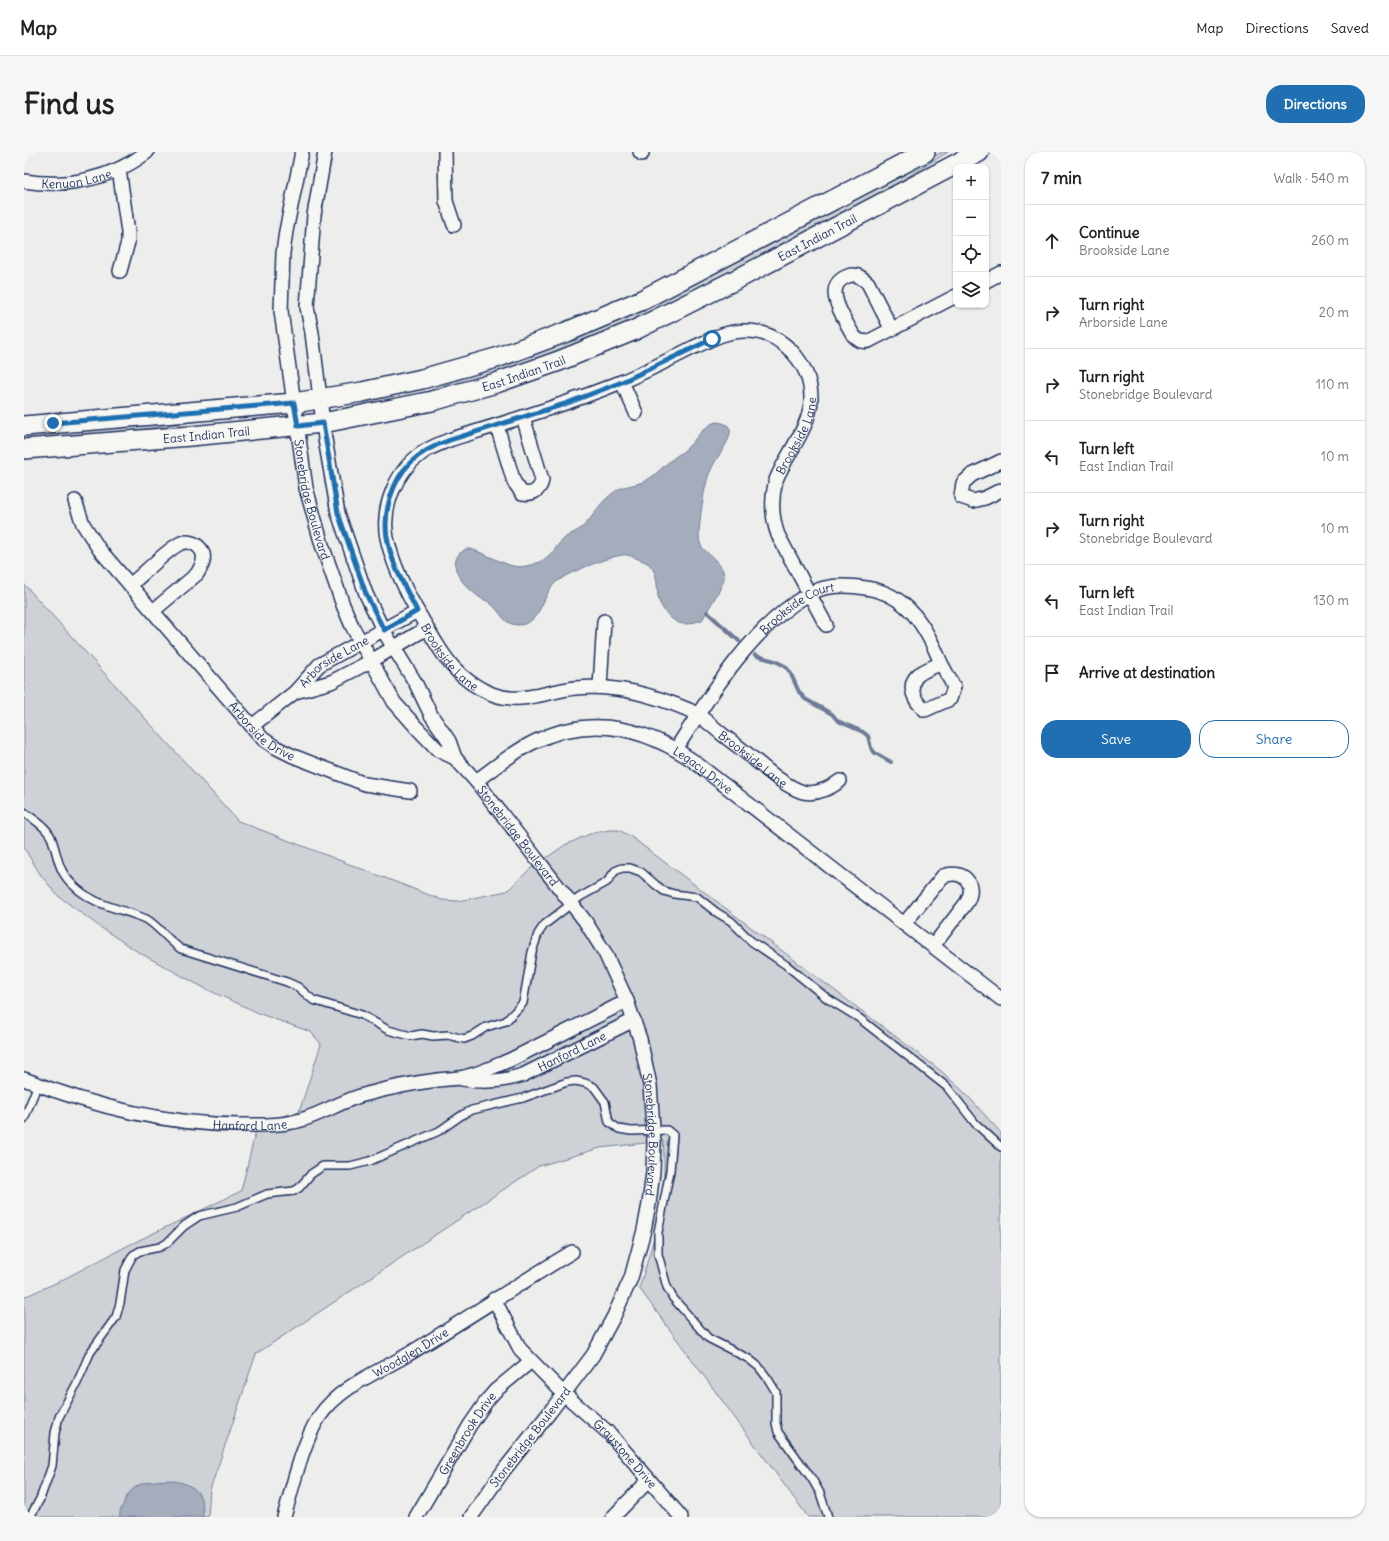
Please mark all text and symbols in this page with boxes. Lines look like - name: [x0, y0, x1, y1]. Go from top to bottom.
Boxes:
- text: Map: [20, 16, 57, 40]
- text: Map: [1196, 19, 1223, 37]
- text: Directions: [1245, 19, 1309, 37]
- text: Saved: [1331, 19, 1369, 37]
- button: Directions: [1266, 85, 1365, 123]
- text: Find us: [24, 86, 115, 122]
- map controls: [953, 164, 989, 308]
- button: +: [953, 164, 989, 200]
- street label: Kenyon Lane: [41, 165, 113, 191]
- text: 7 min: [1041, 167, 1082, 189]
- text: Walk · 540 m: [1274, 170, 1349, 187]
- button: −: [953, 200, 989, 236]
- street label: East Indian Trail: [775, 210, 859, 264]
- text: Continue: [1079, 223, 1140, 242]
- icon: ahead: [1041, 230, 1063, 252]
- text: 260 m: [1311, 232, 1349, 249]
- button: locate: [953, 236, 989, 272]
- text: Brookside Lane: [1079, 242, 1169, 259]
- button: layers: [953, 272, 989, 308]
- text: Turn right: [1079, 295, 1144, 314]
- icon: right: [1041, 302, 1063, 324]
- text: 20 m: [1319, 304, 1349, 321]
- text: Arborside Lane: [1079, 314, 1168, 331]
- route start: [703, 330, 721, 348]
- street label: East Indian Trail: [480, 352, 567, 394]
- text: Turn right: [1079, 367, 1144, 386]
- icon: right: [1041, 374, 1063, 396]
- text: 110 m: [1316, 376, 1349, 393]
- text: Stonebridge Boulevard: [1079, 386, 1212, 403]
- street label: Brookside Lane: [772, 397, 819, 477]
- route end: [44, 414, 62, 432]
- street label: East Indian Trail: [162, 423, 251, 446]
- street label: Stonebridge Boulevard: [292, 438, 334, 561]
- text: Turn left: [1079, 439, 1134, 458]
- icon: left: [1041, 446, 1063, 468]
- text: 10 m: [1321, 448, 1349, 465]
- text: East Indian Trail: [1079, 458, 1173, 475]
- text: Turn right: [1079, 511, 1144, 530]
- icon: right: [1041, 518, 1063, 540]
- text: 10 m: [1321, 520, 1349, 537]
- text: Stonebridge Boulevard: [1079, 530, 1212, 547]
- street label: Brookside Court: [756, 579, 835, 637]
- text: Turn left: [1079, 583, 1134, 602]
- icon: left: [1041, 590, 1063, 612]
- text: 130 m: [1313, 592, 1349, 609]
- text: East Indian Trail: [1079, 602, 1173, 619]
- street label: Brookside Lane: [418, 620, 481, 693]
- street label: Arborside Lane: [295, 632, 371, 690]
- icon: arrive: [1041, 662, 1063, 684]
- text: Arrive at destination: [1079, 663, 1215, 682]
- street label: Arborside Drive: [226, 698, 298, 763]
- button: Save: [1041, 720, 1191, 758]
- button: Share: [1199, 720, 1349, 758]
- street label: Brookside Lane: [716, 727, 790, 790]
- street label: Legacy Drive: [671, 743, 736, 796]
- street label: Stonebridge Boulevard: [475, 782, 562, 889]
- street label: Hanford Lane: [535, 1028, 608, 1074]
- street label: Stonebridge Boulevard: [640, 1072, 662, 1197]
- street label: Hanford Lane: [212, 1116, 288, 1133]
- street label: Woodglen Drive: [370, 1324, 451, 1380]
- street label: Stonebridge Boulevard: [486, 1384, 574, 1490]
- street label: Greenbrook Drive: [435, 1388, 499, 1477]
- street label: Graystone Drive: [591, 1416, 660, 1491]

